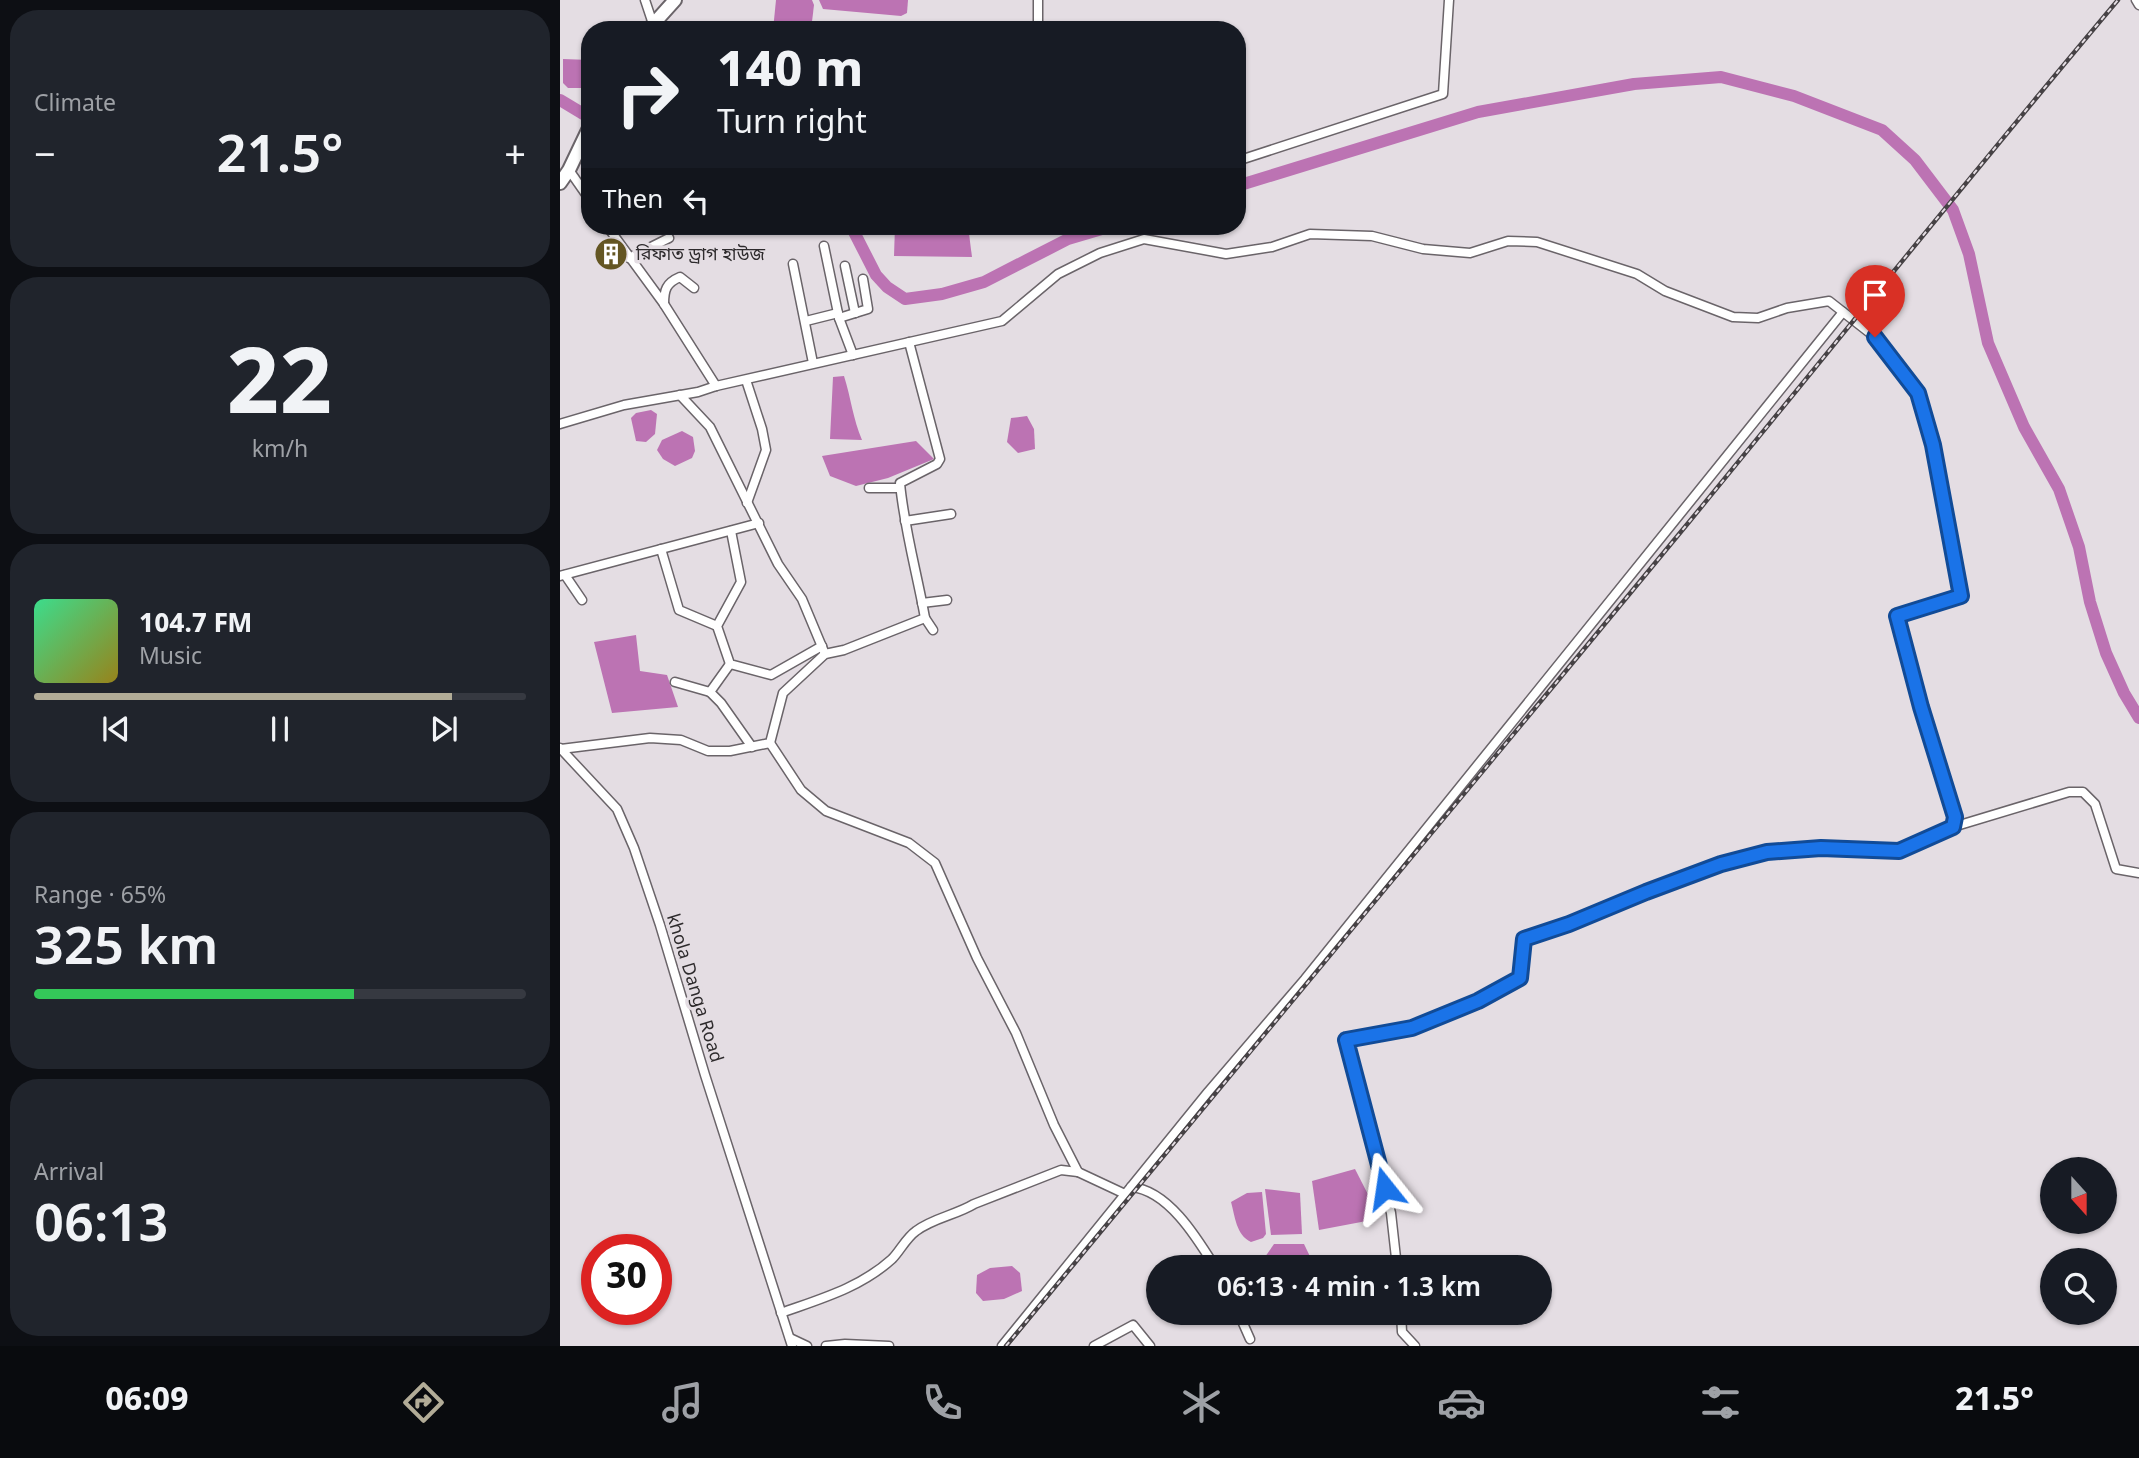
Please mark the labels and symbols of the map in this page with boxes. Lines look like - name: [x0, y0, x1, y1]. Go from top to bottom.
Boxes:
- building icon: রিফাত ড্রাগ হাউজ: [592, 235, 630, 273]
- place label: রিফাত ড্রাগ হাউজ: [635, 243, 765, 267]
- pin: [1845, 265, 1905, 337]
- street label: khola Danga Road: [660, 911, 728, 1066]
- position arrow: [1348, 1151, 1422, 1225]
- north arrow: [2040, 1157, 2118, 1234]
- speed limit sign: 30: [581, 1234, 672, 1325]

